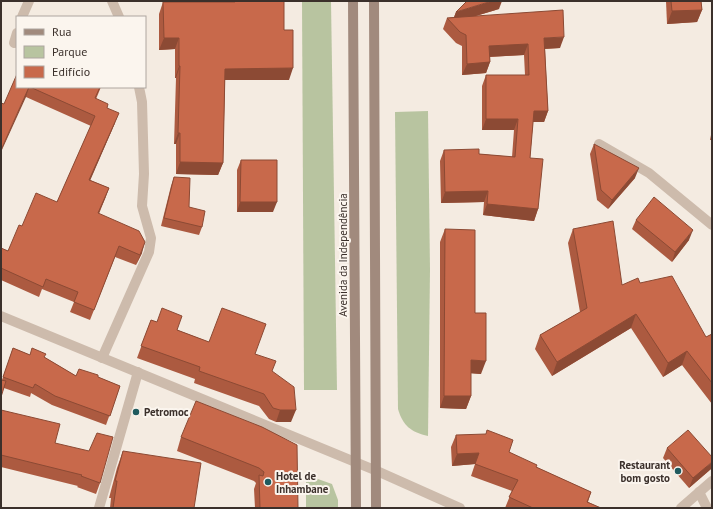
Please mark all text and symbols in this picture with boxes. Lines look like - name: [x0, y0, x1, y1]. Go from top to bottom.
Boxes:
- legend: [16, 16, 146, 88]
- text: Rua: [52, 24, 71, 39]
- text: Parque: [52, 44, 87, 59]
- text: Edifício: [52, 64, 90, 79]
- street label: Avenida da Independência: [336, 193, 350, 317]
- place label: Petromoc: [144, 405, 189, 419]
- marker: Petromoc: [131, 407, 141, 417]
- place label: Restaurant bom gosto: [619, 458, 670, 485]
- marker: Restaurant bom gosto: [673, 466, 683, 476]
- place label: Hotel de Inhambane: [276, 469, 329, 496]
- marker: Hotel de Inhambane: [263, 477, 273, 487]

